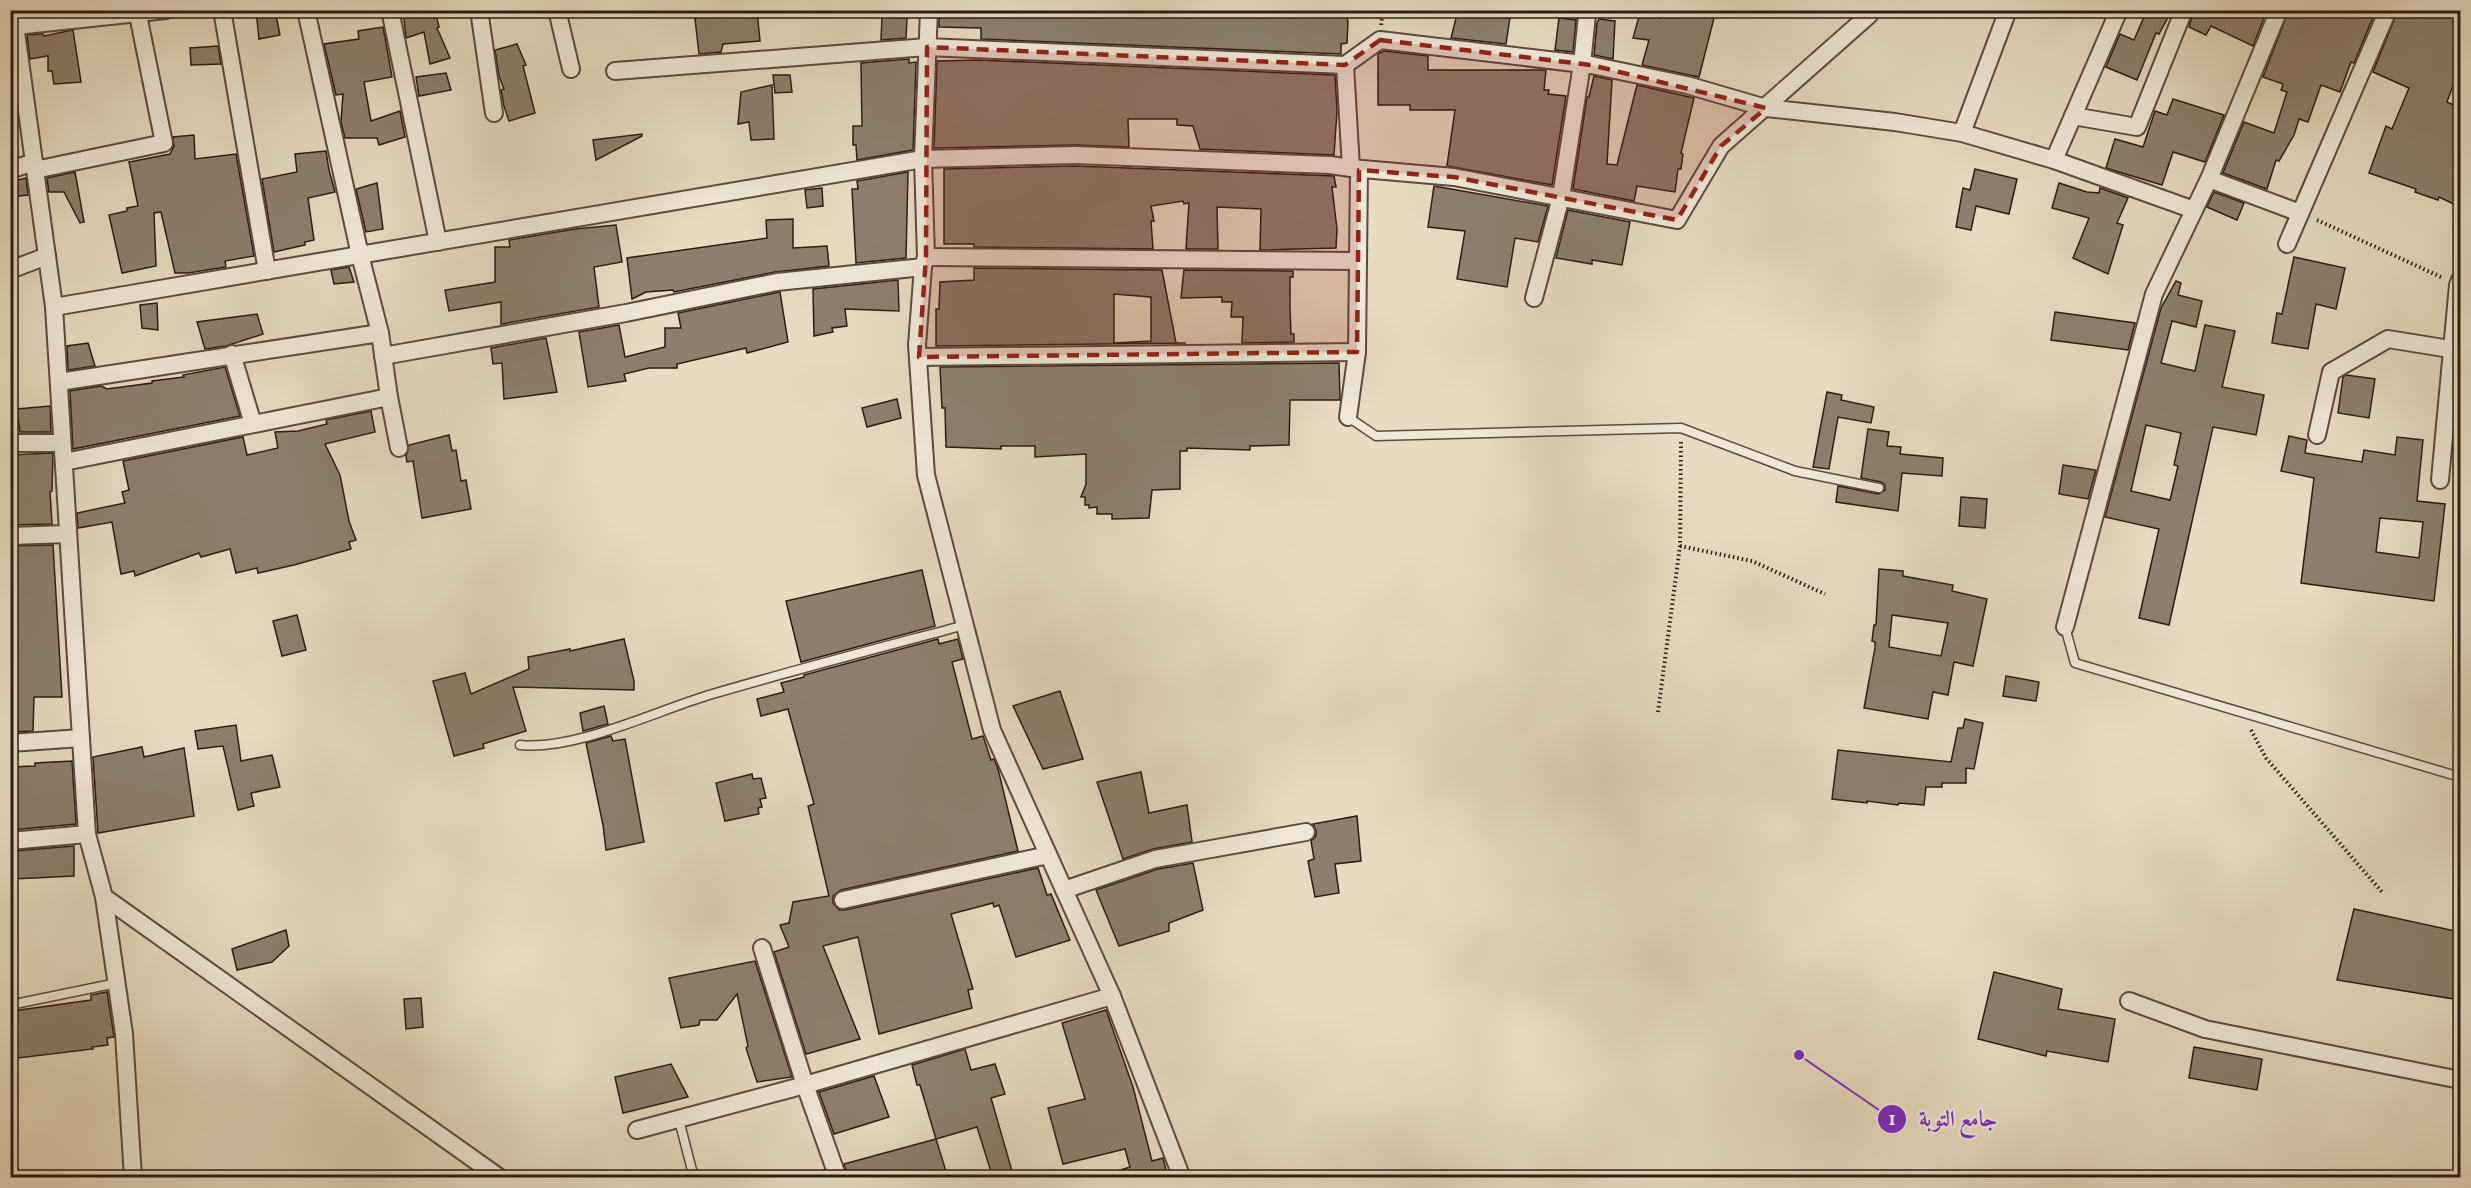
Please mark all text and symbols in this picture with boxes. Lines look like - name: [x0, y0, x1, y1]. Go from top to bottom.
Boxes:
- callout: جامع التوبة: [1877, 1099, 2009, 1139]
- text: جامع التوبة: [1919, 1105, 1997, 1139]
- text: 1: [1888, 1108, 1896, 1133]

